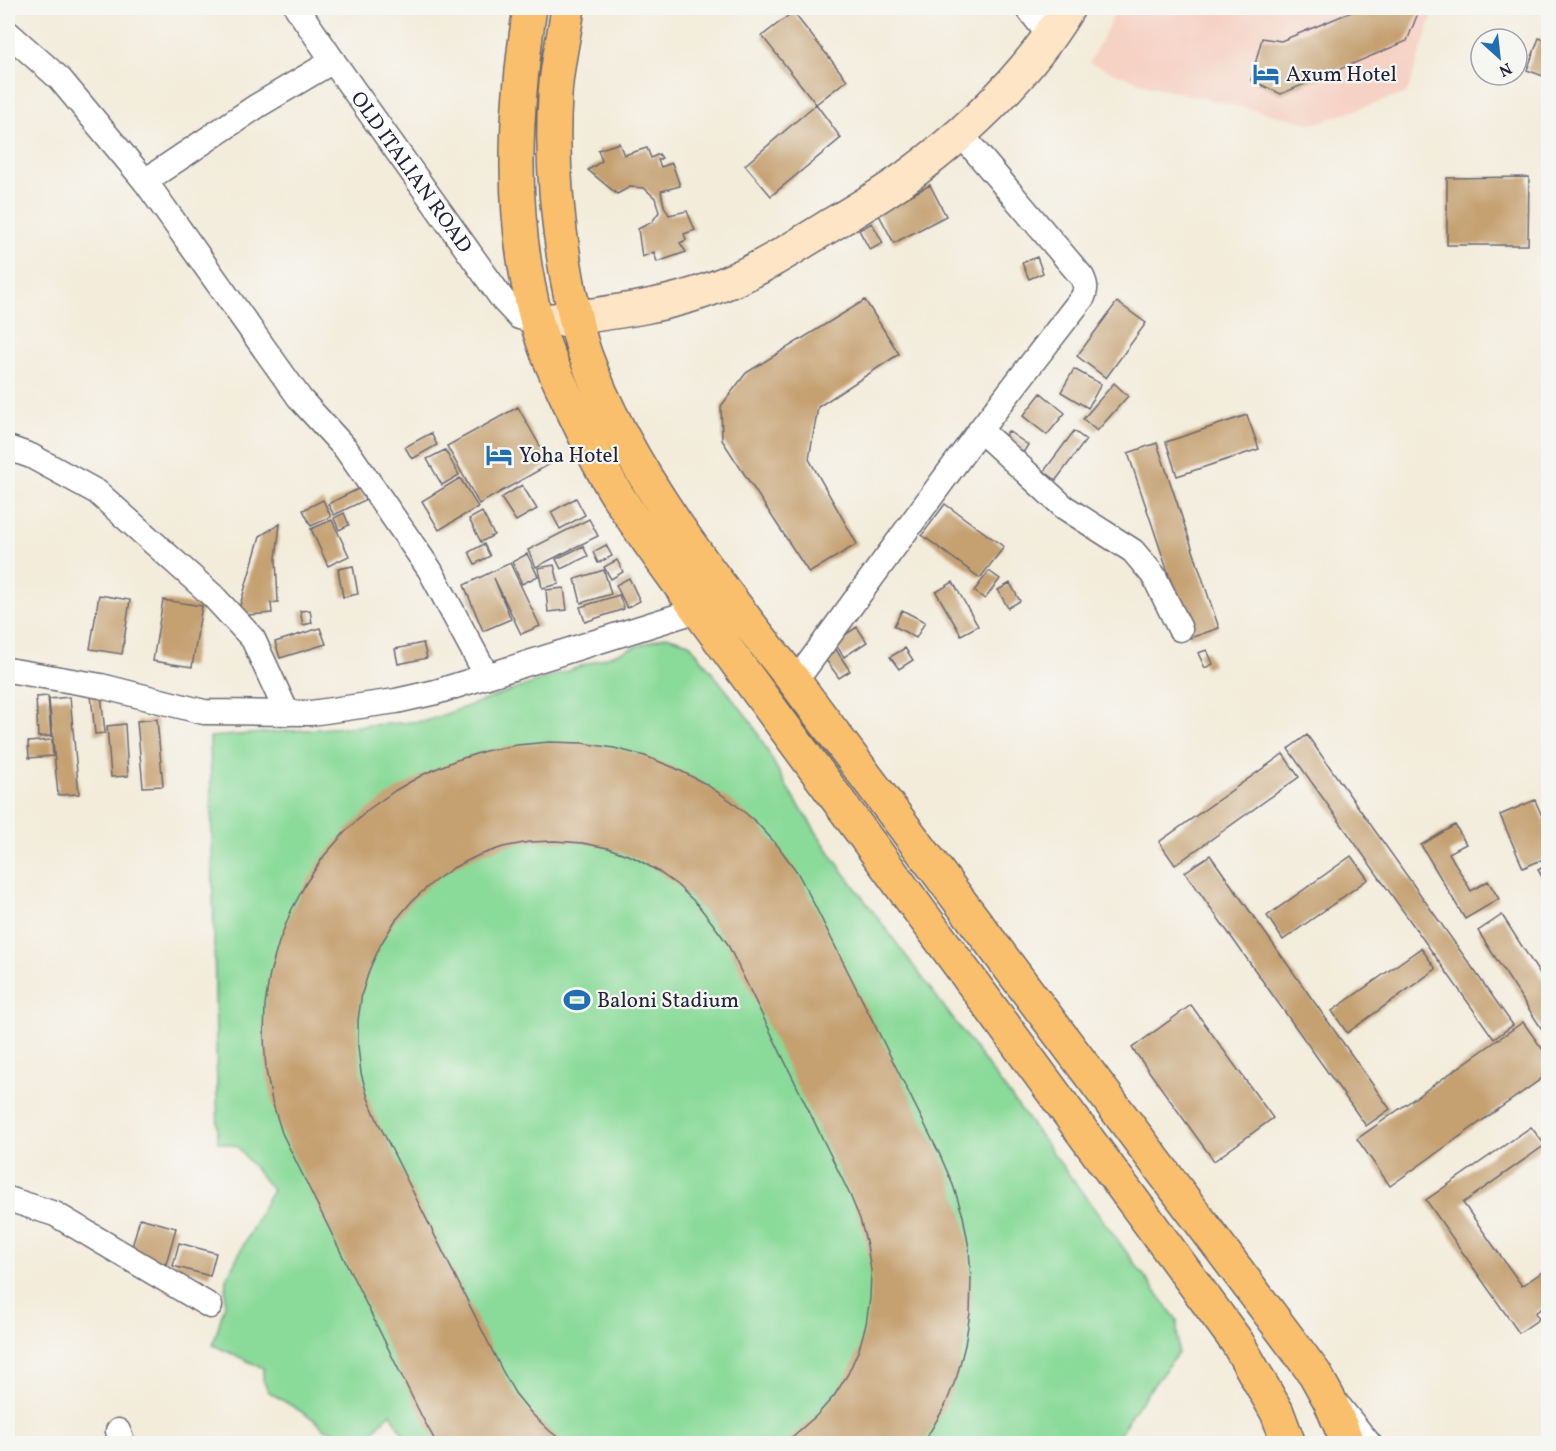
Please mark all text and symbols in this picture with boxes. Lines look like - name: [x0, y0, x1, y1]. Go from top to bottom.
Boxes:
- north arrow: [1469, 27, 1529, 87]
- text: N: [1494, 56, 1515, 81]
- hotel icon: Axum Hotel: [1251, 59, 1281, 89]
- place label: Axum Hotel: [1286, 61, 1397, 90]
- street label: OLD ITALIAN ROAD: [343, 86, 478, 259]
- hotel icon: Yoha Hotel: [484, 440, 514, 470]
- place label: Yoha Hotel: [519, 442, 619, 471]
- sports icon: Baloni Stadium: [562, 985, 592, 1015]
- place label: Baloni Stadium: [597, 987, 739, 1016]

